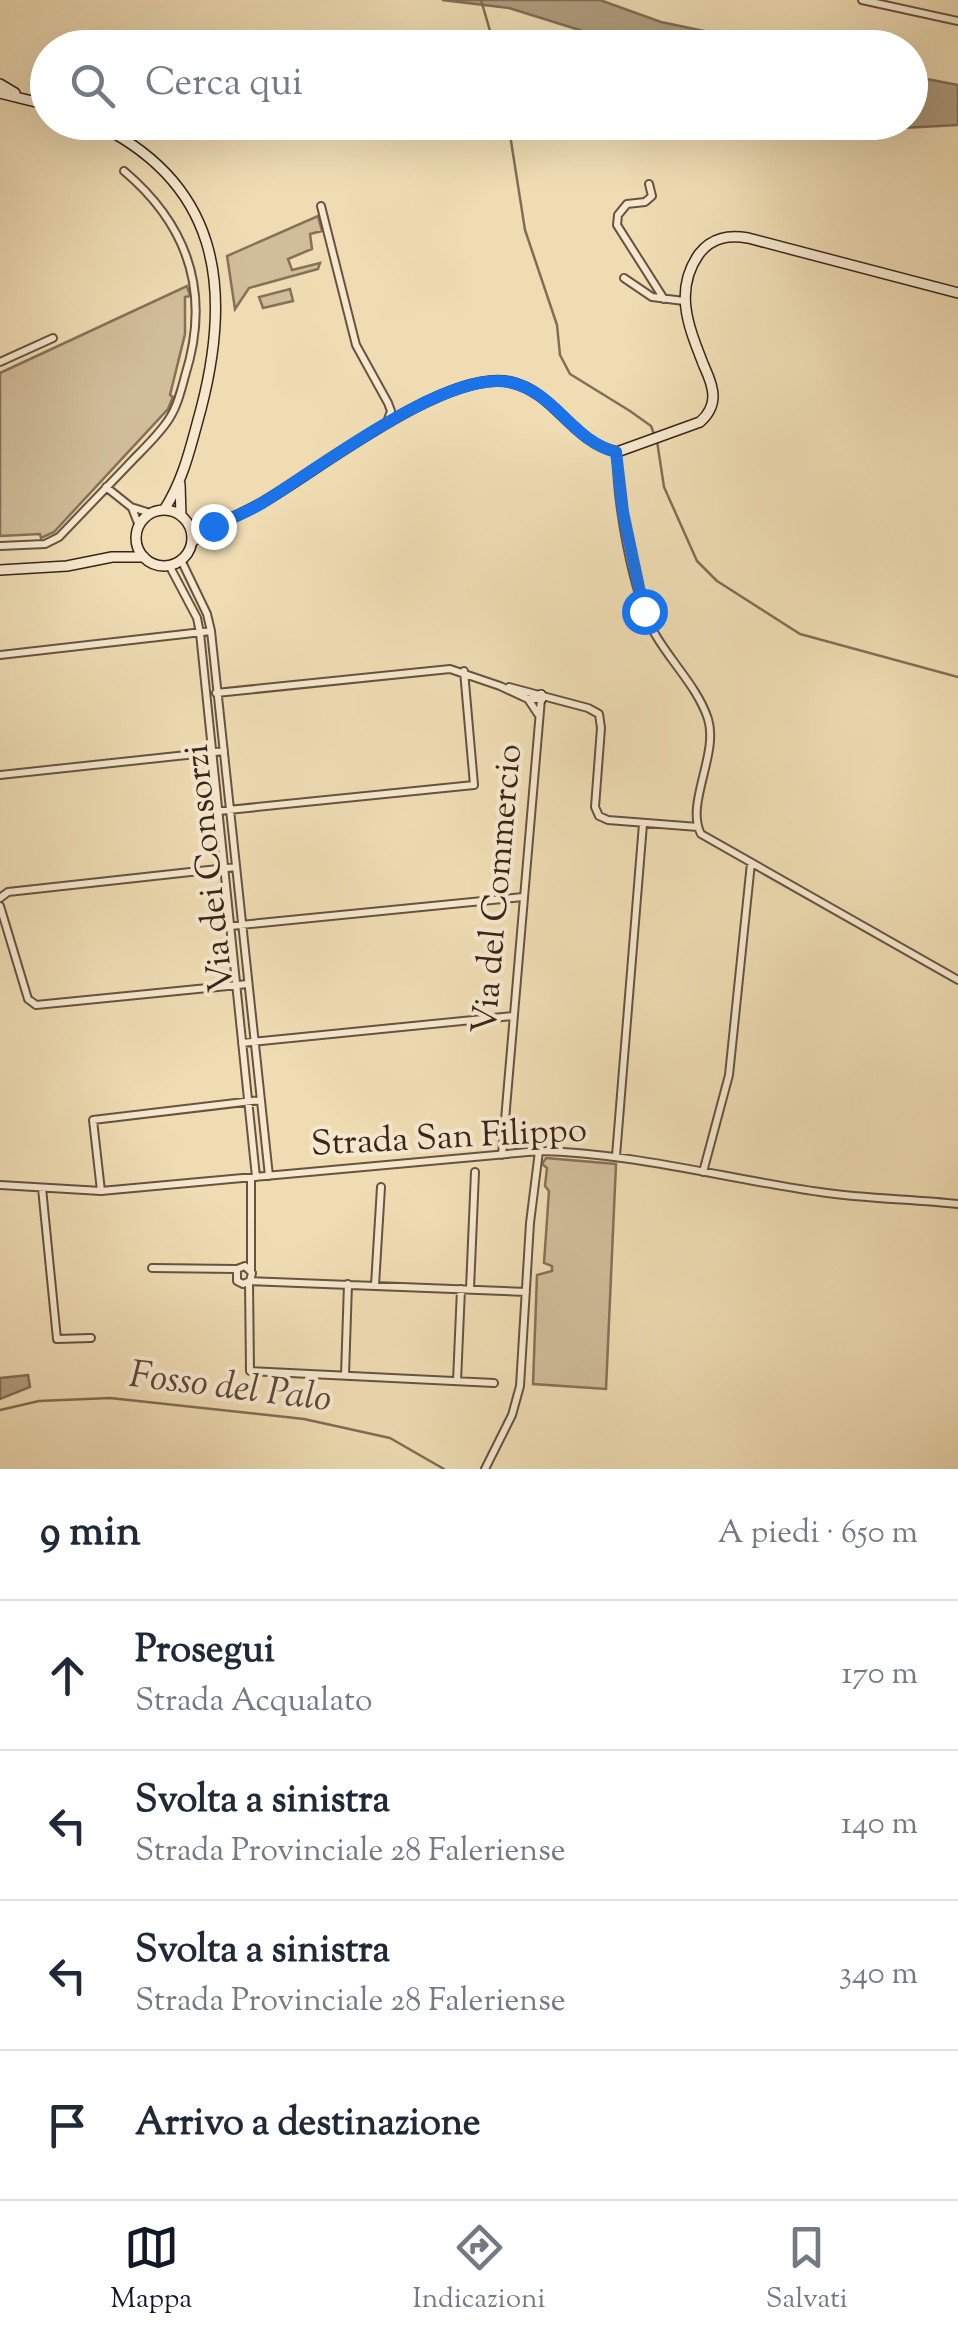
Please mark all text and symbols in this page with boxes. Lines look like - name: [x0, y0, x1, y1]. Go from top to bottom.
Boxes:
- search box: [30, 30, 928, 140]
- icon: search: [65, 58, 120, 113]
- text: Cerca qui: [145, 58, 303, 112]
- route end: [191, 504, 237, 550]
- route start: [622, 589, 668, 635]
- street label: Via dei Consorzi: [173, 741, 249, 995]
- street label: Via del Commercio: [461, 742, 537, 1036]
- street label: Strada San Filippo: [310, 1106, 588, 1172]
- water label: Fosso del Palo: [126, 1350, 334, 1428]
- text: 9 min: [40, 1504, 141, 1564]
- text: A piedi · 650 m: [718, 1511, 918, 1557]
- text: Prosegui: [135, 1625, 275, 1679]
- icon: ahead: [40, 1648, 95, 1703]
- text: 170 m: [841, 1652, 918, 1698]
- text: Strada Acqualato: [135, 1679, 372, 1725]
- text: Svolta a sinistra: [135, 1775, 390, 1829]
- icon: left: [40, 1798, 95, 1853]
- text: 140 m: [841, 1802, 918, 1848]
- text: Strada Provinciale 28 Faleriense: [135, 1829, 566, 1875]
- text: Svolta a sinistra: [135, 1925, 390, 1979]
- icon: left: [40, 1948, 95, 2003]
- text: 340 m: [839, 1952, 918, 1998]
- text: Strada Provinciale 28 Faleriense: [135, 1979, 566, 2025]
- icon: arrive: [40, 2098, 95, 2153]
- text: Arrivo a destinazione: [135, 2098, 481, 2152]
- tab: Mappa: [110, 2220, 192, 2320]
- tab: Indicazioni: [413, 2220, 545, 2320]
- tab: Salvati: [766, 2220, 848, 2320]

